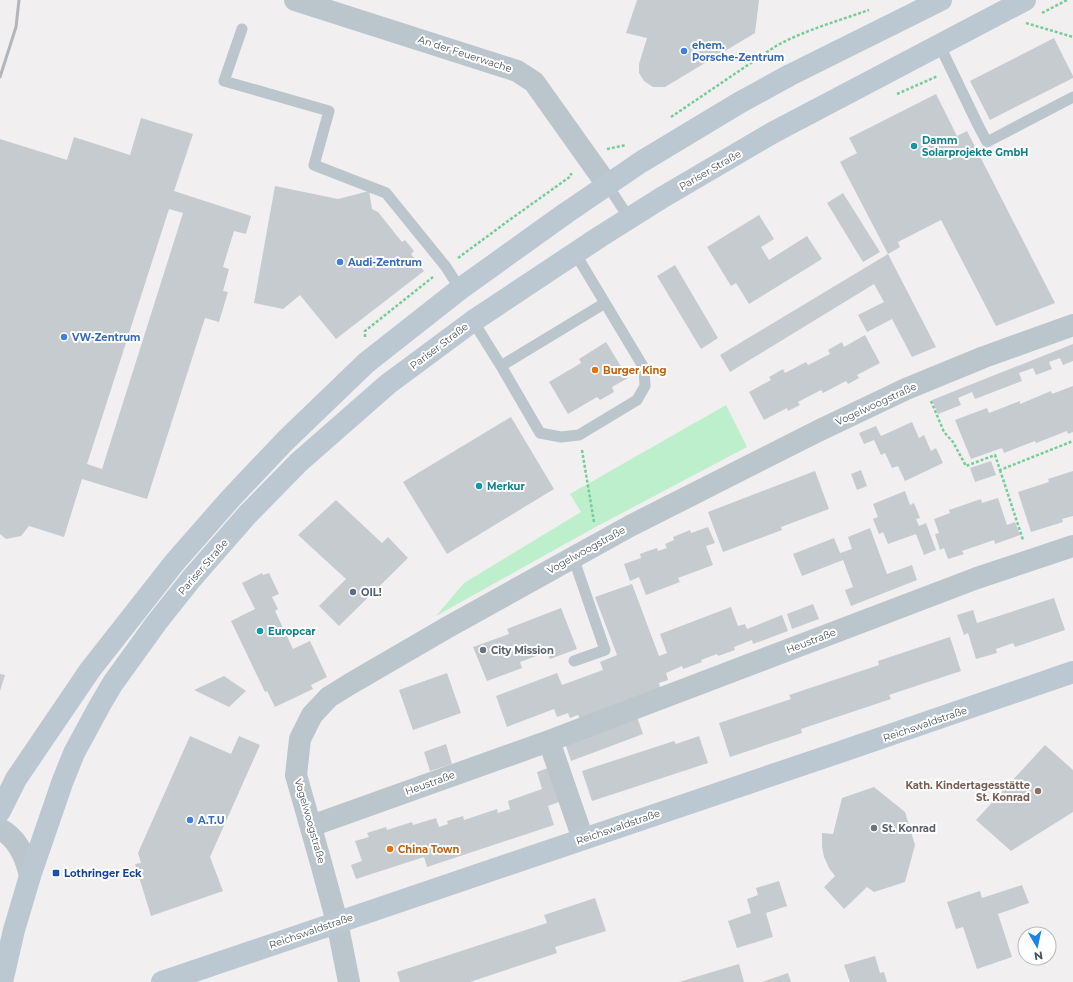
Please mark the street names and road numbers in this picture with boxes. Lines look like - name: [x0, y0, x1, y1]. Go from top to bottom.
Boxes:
- street label: An der Feuerwache: [416, 33, 514, 75]
- street label: Pariser Straße: [677, 147, 743, 193]
- street label: Pariser Straße: [407, 320, 471, 372]
- street label: Vogelwoogstraße: [834, 380, 918, 428]
- street label: Vogelwoogstraße: [545, 523, 627, 577]
- street label: Pariser Straße: [175, 536, 231, 598]
- street label: Heustraße: [784, 626, 838, 656]
- street label: Reichswaldstraße: [881, 703, 969, 745]
- street label: Heustraße: [403, 768, 457, 798]
- street label: Vogelwoogstraße: [292, 777, 328, 865]
- street label: Reichswaldstraße: [574, 806, 662, 848]
- street label: Reichswaldstraße: [267, 910, 355, 952]

